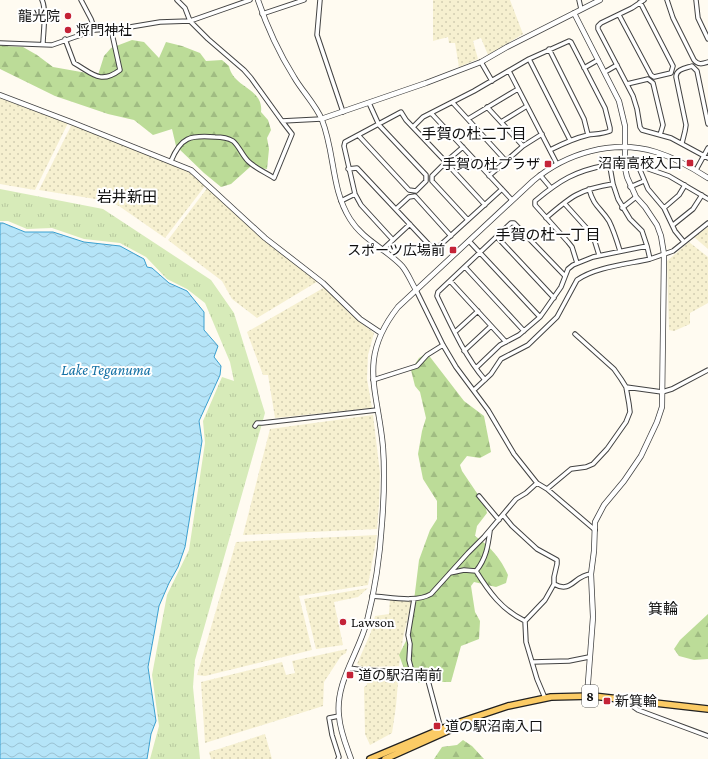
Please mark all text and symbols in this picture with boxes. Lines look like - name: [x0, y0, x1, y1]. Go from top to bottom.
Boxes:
- place label: 龍光院: [18, 8, 60, 24]
- marker: 龍光院: [63, 11, 73, 21]
- place label: 将門神社: [76, 22, 132, 38]
- marker: 将門神社: [63, 25, 73, 35]
- district label: 手賀の杜二丁目: [421, 126, 527, 142]
- place label: 沼南高校入口: [598, 155, 682, 171]
- place label: 手賀の杜プラザ: [442, 156, 540, 172]
- marker: 沼南高校入口: [685, 158, 695, 168]
- marker: 手賀の杜プラザ: [543, 159, 553, 169]
- district label: 岩井新田: [97, 188, 157, 205]
- district label: 手賀の杜一丁目: [495, 227, 601, 243]
- place label: スポーツ広場前: [347, 242, 445, 258]
- marker: スポーツ広場前: [448, 245, 458, 255]
- water label: Lake Teganuma: [61, 362, 151, 379]
- district label: 箕輪: [648, 600, 678, 617]
- place label: Lawson: [351, 614, 395, 630]
- marker: Lawson: [338, 617, 348, 627]
- place label: 道の駅沼南前: [358, 667, 442, 683]
- marker: 道の駅沼南前: [345, 670, 355, 680]
- road number: 8: [582, 685, 598, 707]
- place label: 新箕輪: [615, 693, 657, 709]
- marker: 新箕輪: [602, 696, 612, 706]
- place label: 道の駅沼南入口: [445, 718, 543, 734]
- marker: 道の駅沼南入口: [432, 721, 442, 731]

